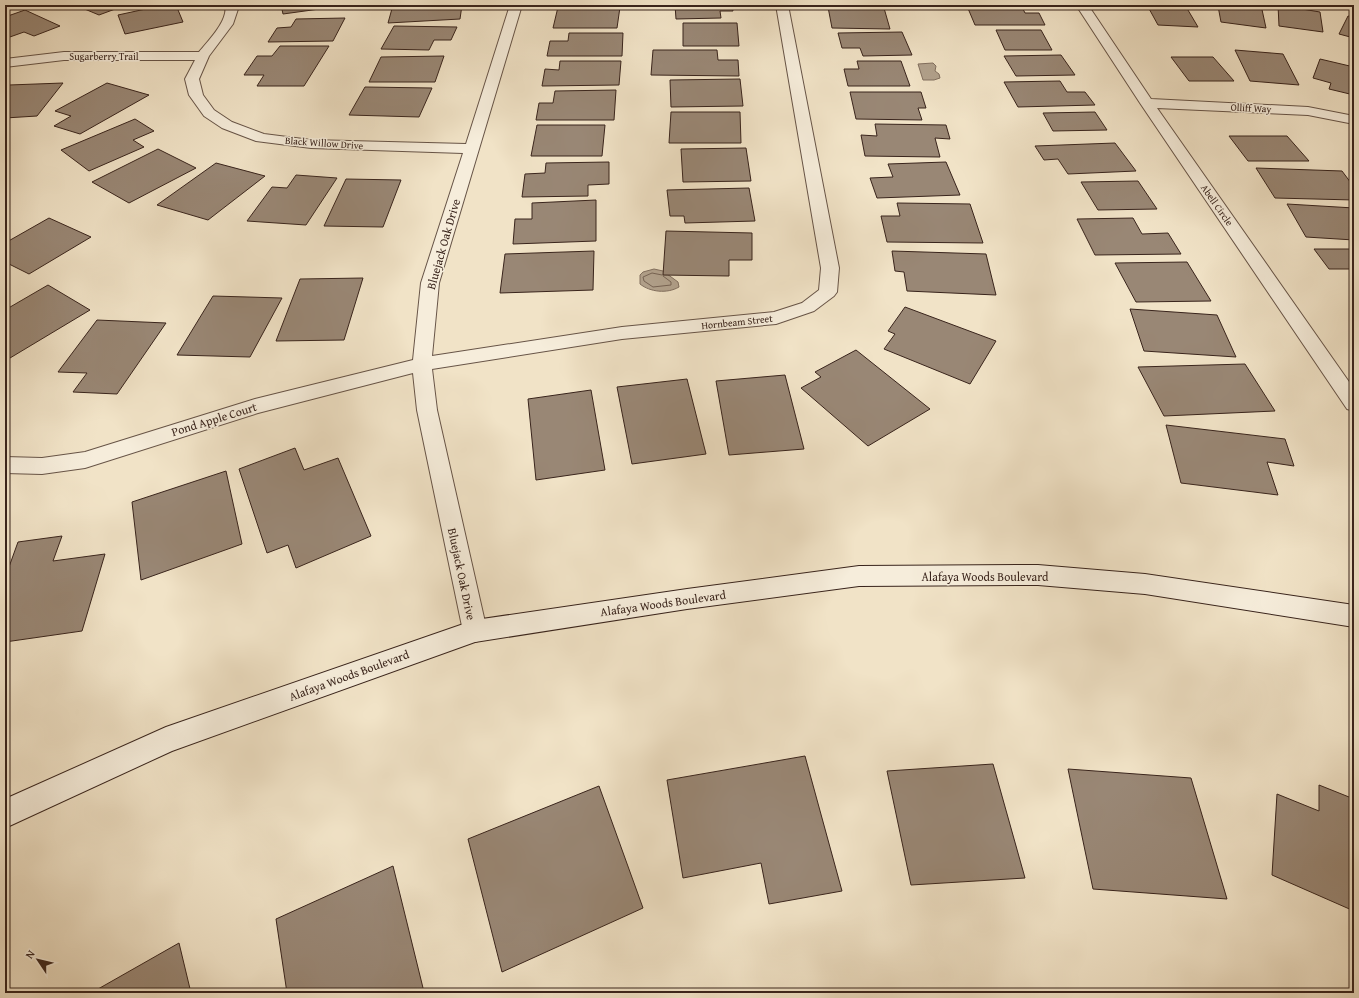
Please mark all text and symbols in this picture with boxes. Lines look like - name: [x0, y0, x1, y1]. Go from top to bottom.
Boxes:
- street label: Sugarberry Trail: [69, 49, 139, 64]
- street label: Olliff Way: [1230, 99, 1272, 117]
- street label: Black Willow Drive: [284, 133, 364, 153]
- street label: Abell Circle: [1197, 181, 1237, 229]
- street label: Bluejack Oak Drive: [422, 196, 464, 291]
- street label: Hornbeam Street: [701, 311, 774, 333]
- street label: Pond Apple Court: [169, 398, 260, 440]
- street label: Bluejack Oak Drive: [444, 526, 480, 622]
- street label: Alafaya Woods Boulevard: [922, 568, 1049, 585]
- street label: Alafaya Woods Boulevard: [599, 586, 728, 620]
- street label: Alafaya Woods Boulevard: [287, 645, 412, 705]
- north arrow: [18, 940, 58, 980]
- text: N: [21, 946, 39, 962]

